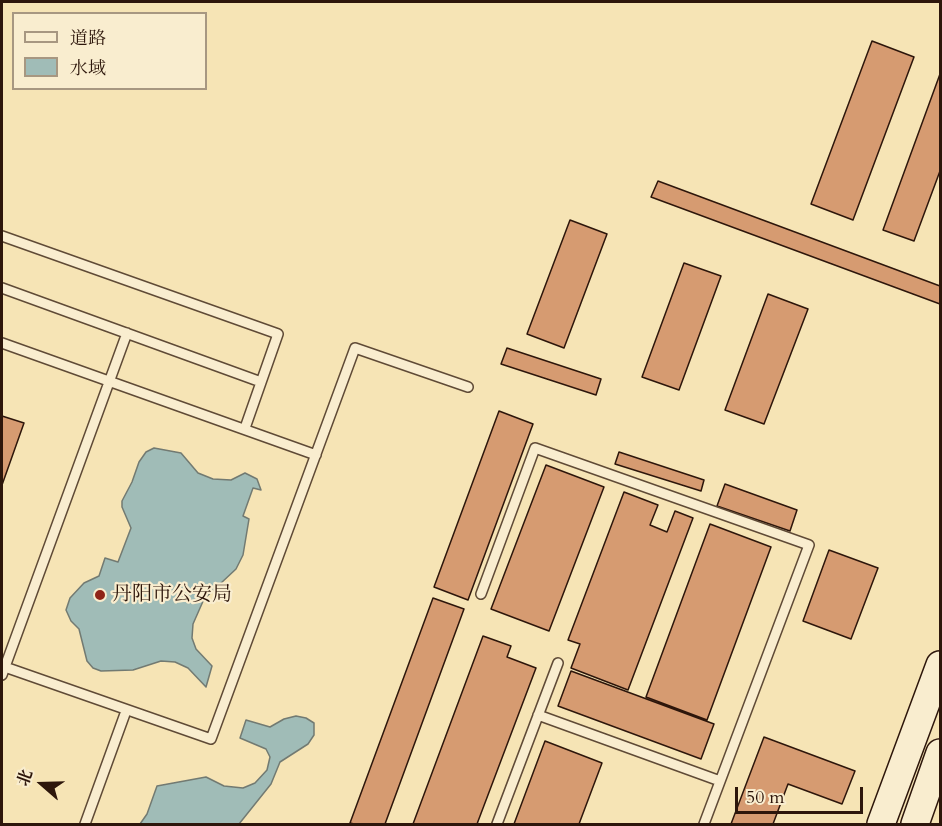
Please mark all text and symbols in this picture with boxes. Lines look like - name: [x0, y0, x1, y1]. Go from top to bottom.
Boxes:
- legend: [12, 12, 207, 90]
- text: 道路: [70, 26, 106, 51]
- text: 水域: [70, 56, 106, 81]
- place label: 丹阳市公安局: [112, 583, 232, 607]
- marker: 丹阳市公安局: [93, 588, 107, 602]
- north arrow: [12, 754, 72, 814]
- text: 北: [12, 767, 38, 789]
- scale bar: [738, 775, 866, 813]
- text: 50 m: [746, 785, 785, 810]

